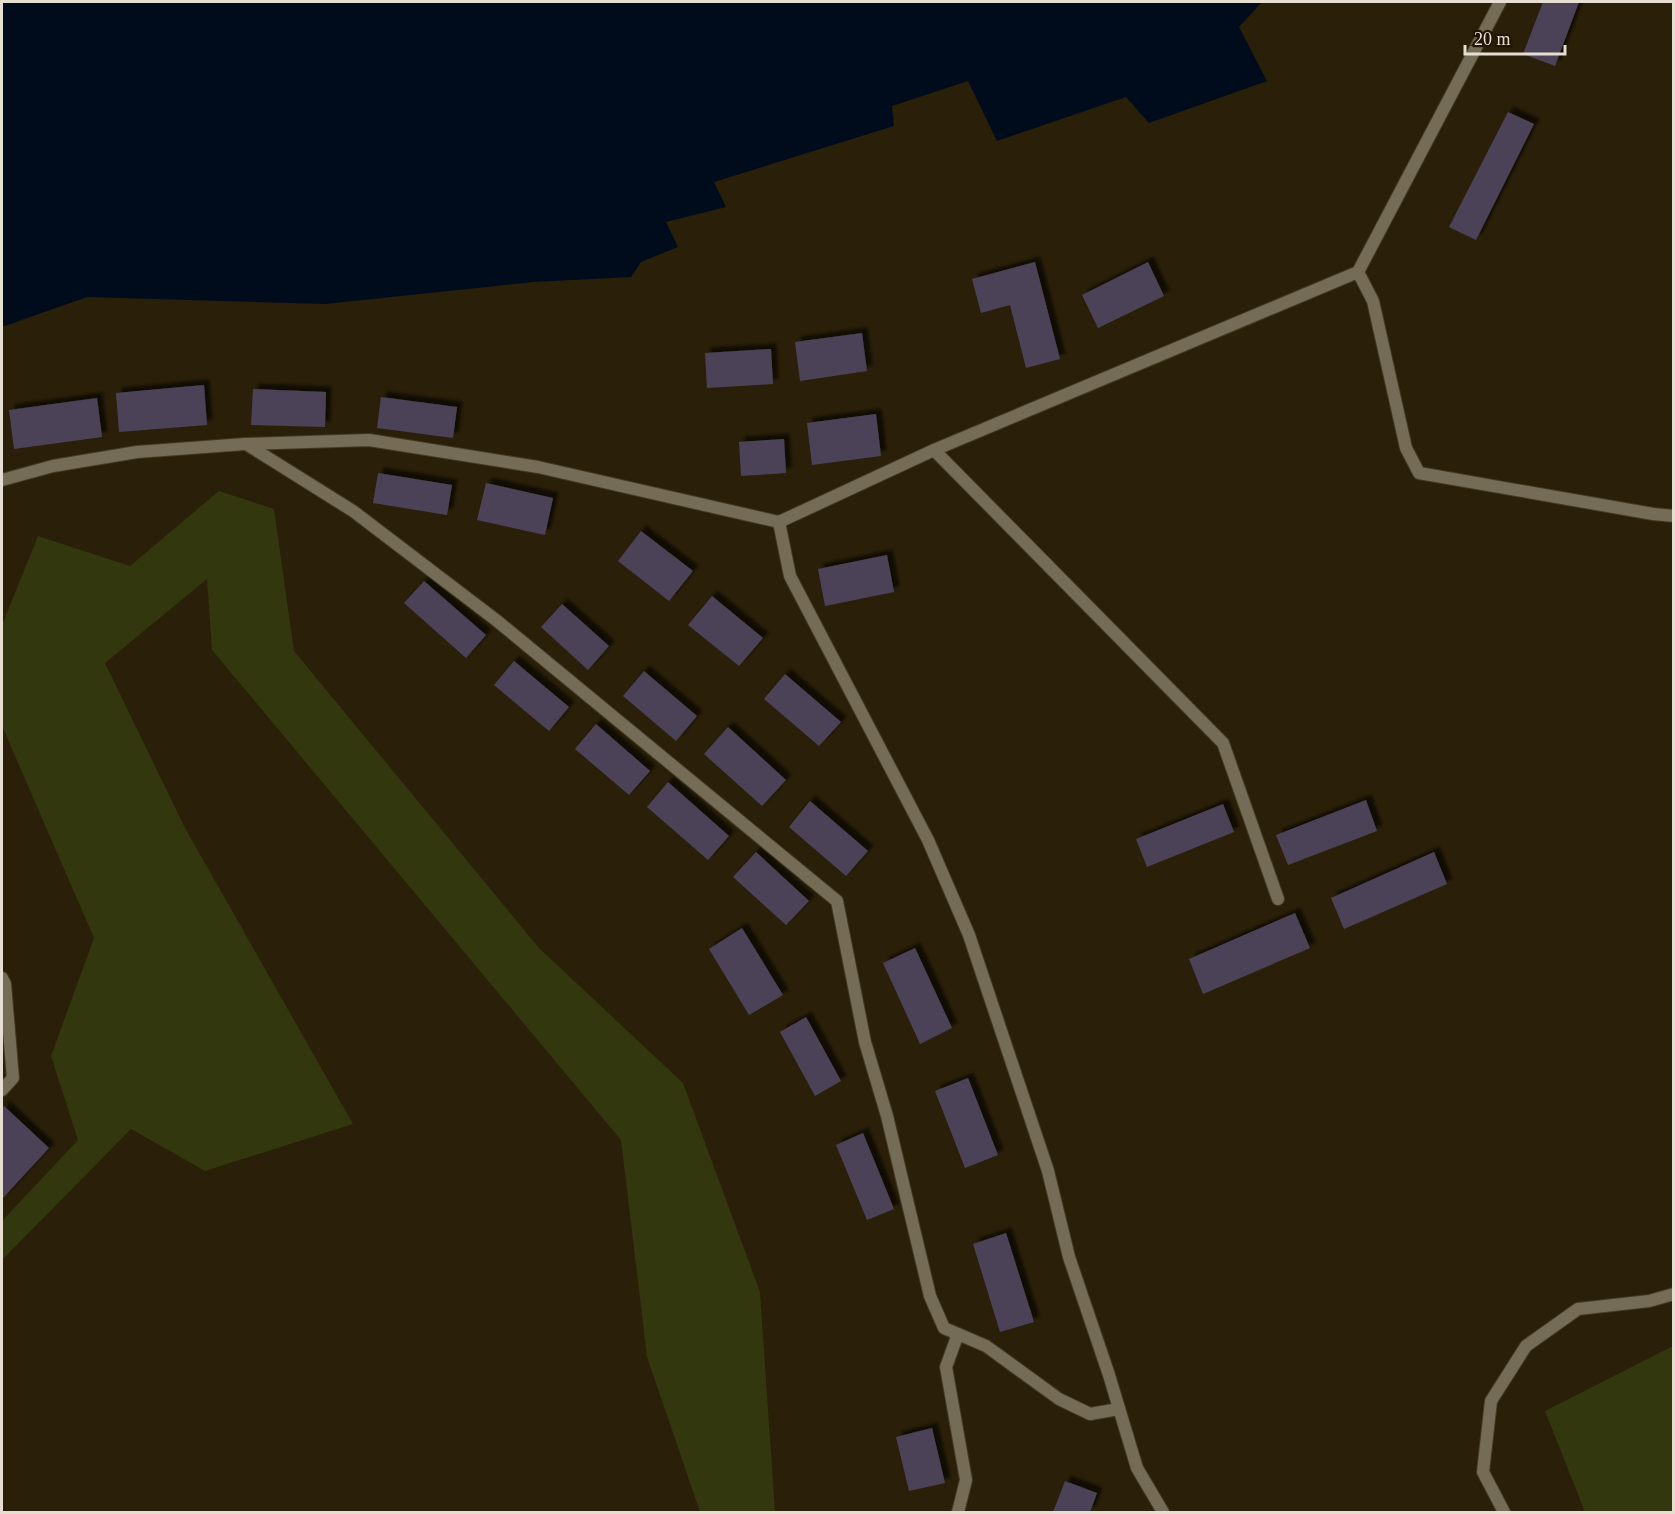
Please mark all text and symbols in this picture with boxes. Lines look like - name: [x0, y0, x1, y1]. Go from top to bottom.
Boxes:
- scale bar: [1465, 18, 1566, 56]
- text: 20 m: [1474, 29, 1511, 49]

